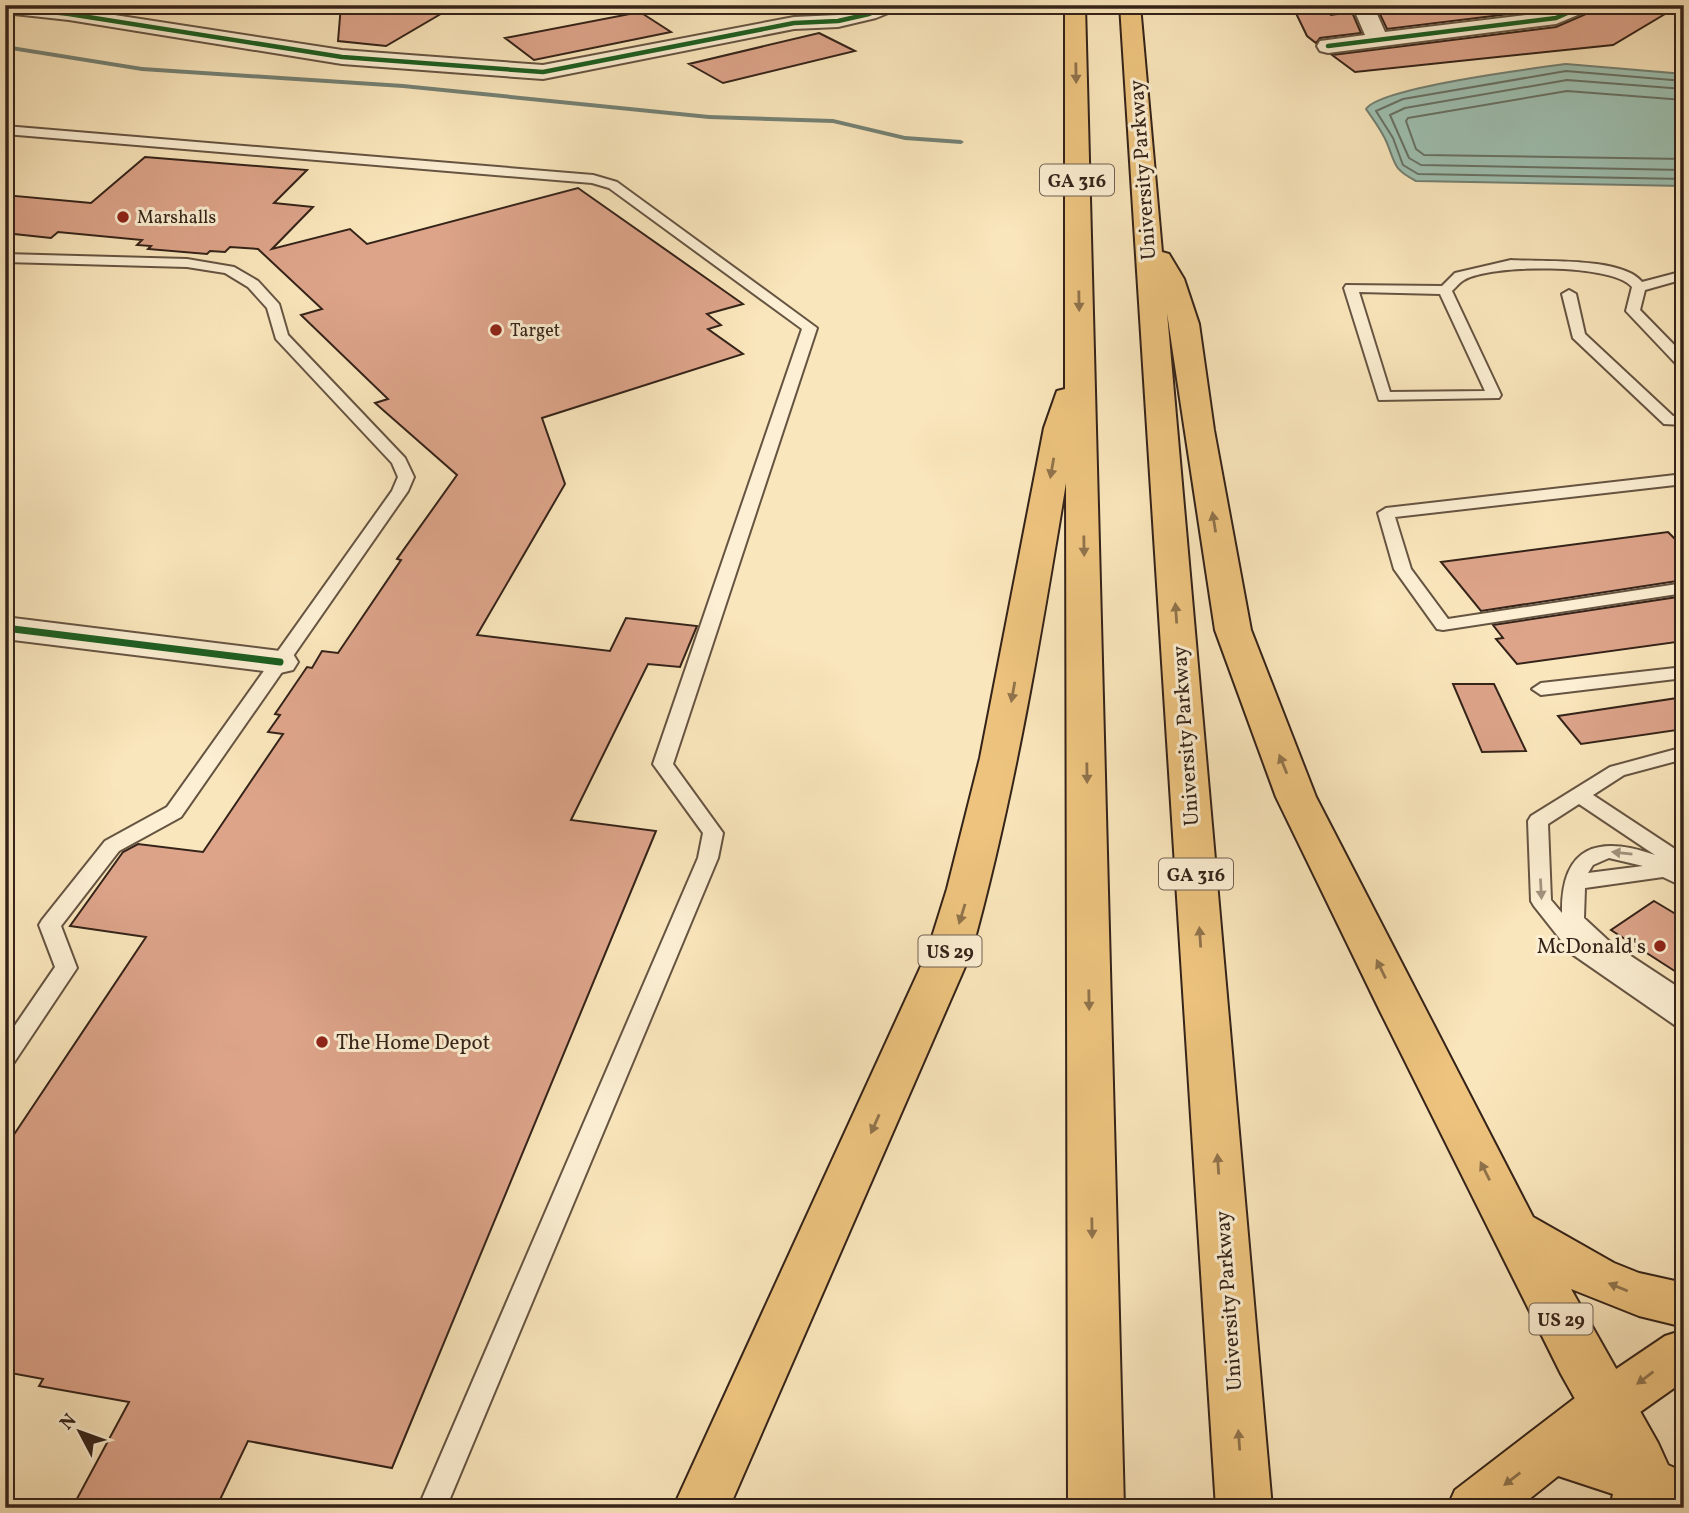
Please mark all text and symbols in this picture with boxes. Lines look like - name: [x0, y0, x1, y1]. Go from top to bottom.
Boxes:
- one-way arrow: [1070, 63, 1082, 85]
- street label: University Parkway: [1123, 78, 1164, 261]
- road number: GA 316: [1040, 164, 1114, 196]
- place label: Marshalls: [137, 206, 216, 231]
- marker: Marshalls: [115, 209, 131, 225]
- one-way arrow: [1074, 290, 1085, 312]
- place label: Target: [510, 319, 560, 344]
- marker: Target: [488, 322, 504, 338]
- one-way arrow: [1046, 457, 1057, 479]
- one-way arrow: [1208, 511, 1219, 533]
- one-way arrow: [1078, 535, 1089, 557]
- one-way arrow: [1170, 601, 1181, 623]
- street label: University Parkway: [1166, 644, 1207, 827]
- one-way arrow: [1007, 682, 1018, 704]
- one-way arrow: [1277, 753, 1288, 774]
- one-way arrow: [1081, 762, 1093, 784]
- one-way arrow: [1611, 848, 1633, 859]
- road number: GA 316: [1159, 859, 1233, 890]
- one-way arrow: [1536, 878, 1547, 900]
- one-way arrow: [956, 904, 966, 925]
- one-way arrow: [1194, 926, 1205, 948]
- place label: McDonald's: [1537, 933, 1646, 962]
- road number: US 29: [918, 936, 982, 967]
- marker: McDonald's: [1652, 938, 1668, 954]
- one-way arrow: [1375, 959, 1387, 979]
- one-way arrow: [1084, 990, 1095, 1012]
- place label: The Home Depot: [336, 1029, 490, 1058]
- marker: The Home Depot: [314, 1034, 330, 1050]
- one-way arrow: [869, 1114, 881, 1134]
- one-way arrow: [1212, 1153, 1223, 1175]
- one-way arrow: [1480, 1161, 1491, 1181]
- street label: University Parkway: [1209, 1209, 1250, 1392]
- one-way arrow: [1086, 1217, 1098, 1239]
- one-way arrow: [1608, 1282, 1629, 1293]
- road number: US 29: [1530, 1303, 1592, 1334]
- one-way arrow: [1636, 1370, 1654, 1384]
- north arrow: [46, 1398, 116, 1468]
- text: N: [54, 1408, 83, 1436]
- one-way arrow: [1233, 1428, 1244, 1450]
- one-way arrow: [1503, 1472, 1521, 1486]

